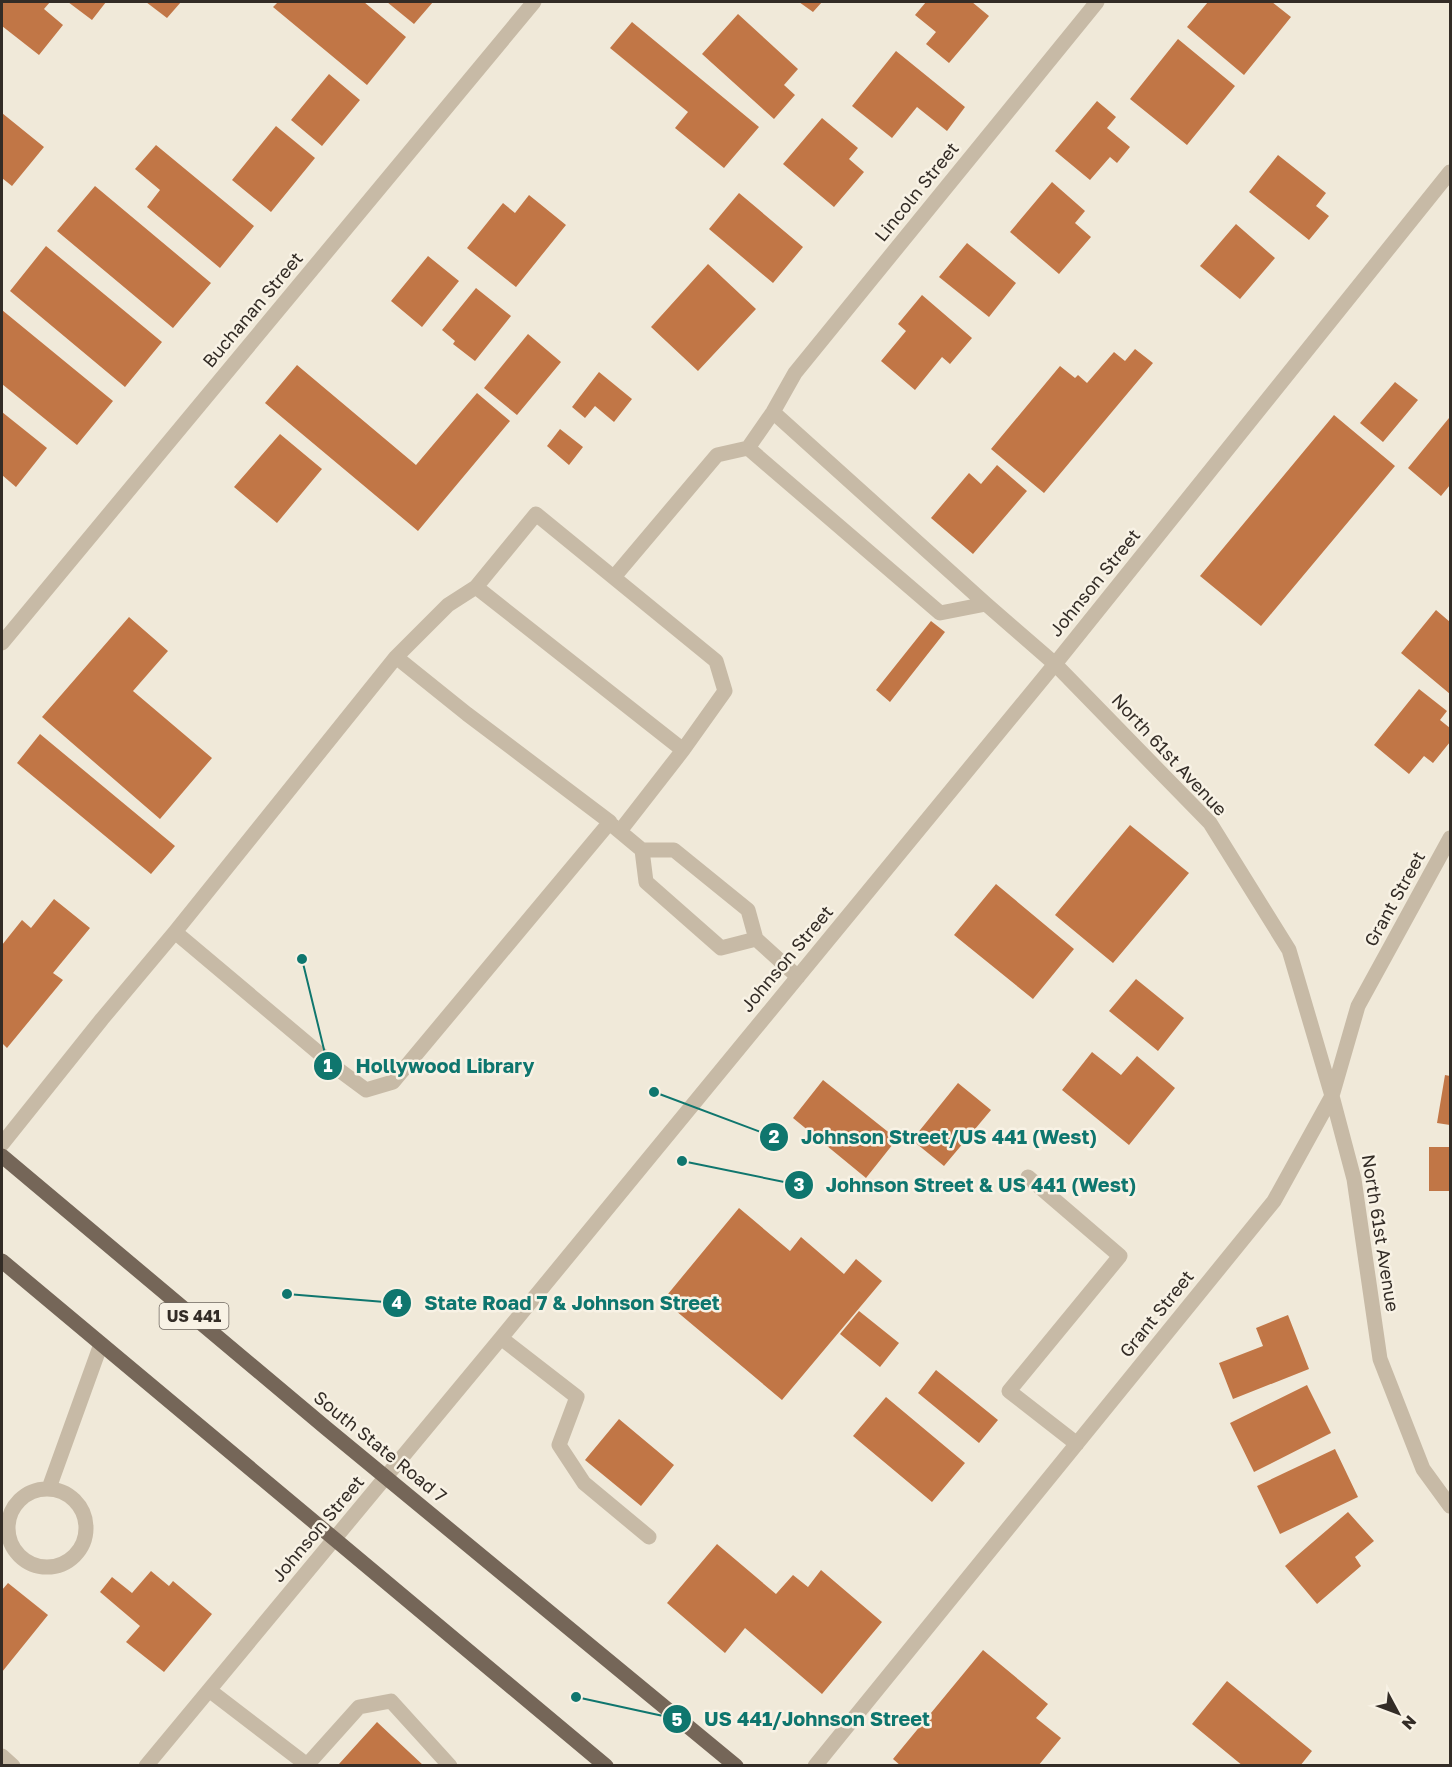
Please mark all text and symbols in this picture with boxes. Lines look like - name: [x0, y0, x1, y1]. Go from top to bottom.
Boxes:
- street label: Lincoln Street: [869, 137, 963, 245]
- street label: Buchanan Street: [197, 247, 307, 372]
- street label: Johnson Street: [1044, 524, 1144, 641]
- street label: North 61st Avenue: [1107, 689, 1232, 820]
- street label: Grant Street: [1359, 847, 1429, 950]
- street label: Johnson Street: [735, 901, 837, 1016]
- callout: Hollywood Library: [313, 1047, 546, 1085]
- text: Hollywood Library: [356, 1053, 535, 1077]
- text: 1: [323, 1054, 333, 1076]
- callout: Johnson Street/US 441 (West): [759, 1118, 1109, 1156]
- text: Johnson Street/US 441 (West): [801, 1124, 1097, 1148]
- text: 2: [769, 1125, 780, 1147]
- street label: North 61st Avenue: [1358, 1153, 1404, 1313]
- callout: Johnson Street & US 441 (West): [784, 1166, 1148, 1204]
- text: Johnson Street & US 441 (West): [826, 1172, 1136, 1196]
- text: 3: [794, 1173, 805, 1195]
- street label: Grant Street: [1114, 1265, 1198, 1361]
- callout: State Road 7 & Johnson Street: [382, 1284, 731, 1322]
- text: State Road 7 & Johnson Street: [424, 1290, 720, 1314]
- text: 4: [391, 1291, 403, 1313]
- road number: US 441: [160, 1303, 228, 1329]
- street label: South State Road 7: [310, 1386, 452, 1507]
- street label: Johnson Street: [266, 1471, 368, 1586]
- north arrow: [1368, 1683, 1428, 1743]
- callout: US 441/Johnson Street: [662, 1700, 942, 1738]
- text: US 441/Johnson Street: [704, 1706, 930, 1730]
- text: 5: [672, 1708, 683, 1730]
- text: N: [1398, 1712, 1421, 1734]

